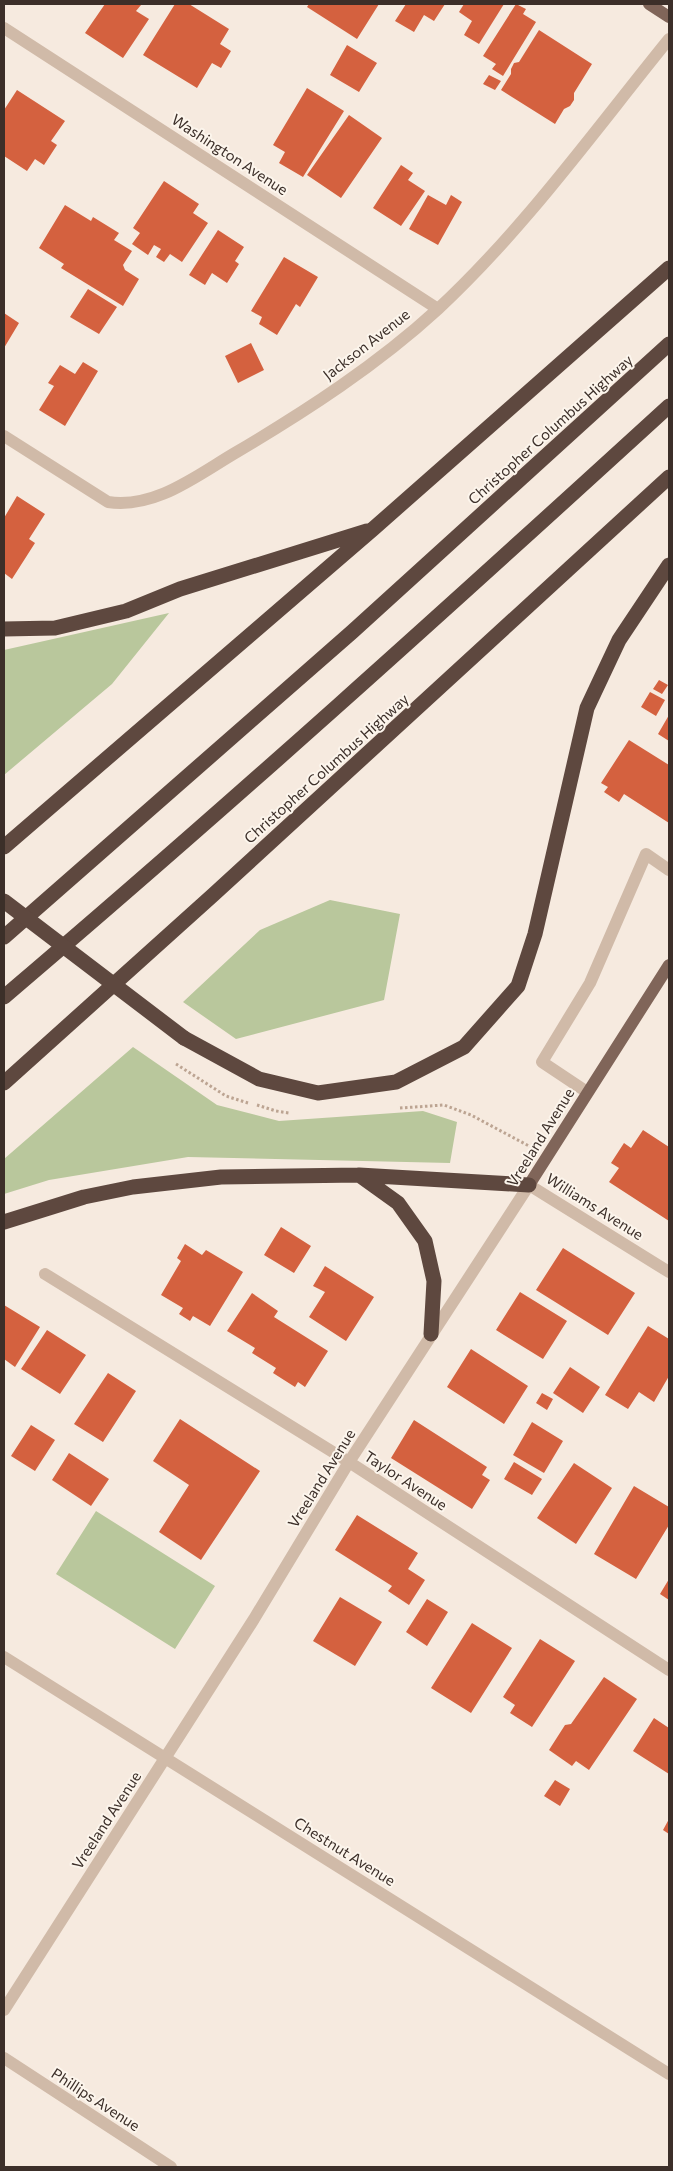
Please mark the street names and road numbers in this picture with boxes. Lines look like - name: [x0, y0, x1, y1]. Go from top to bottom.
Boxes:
- street label: Washington Avenue: [169, 110, 292, 198]
- street label: Jackson Avenue: [319, 305, 413, 383]
- street label: Christopher Columbus Highway: [464, 350, 636, 508]
- street label: Christopher Columbus Highway: [240, 689, 412, 847]
- street label: Vreeland Avenue: [502, 1084, 578, 1190]
- street label: Williams Avenue: [543, 1169, 647, 1243]
- street label: Vreeland Avenue: [283, 1425, 359, 1531]
- street label: Taylor Avenue: [361, 1446, 451, 1514]
- street label: Vreeland Avenue: [68, 1768, 144, 1872]
- street label: Chestnut Avenue: [291, 1813, 399, 1889]
- street label: Phillips Avenue: [48, 2064, 144, 2134]

